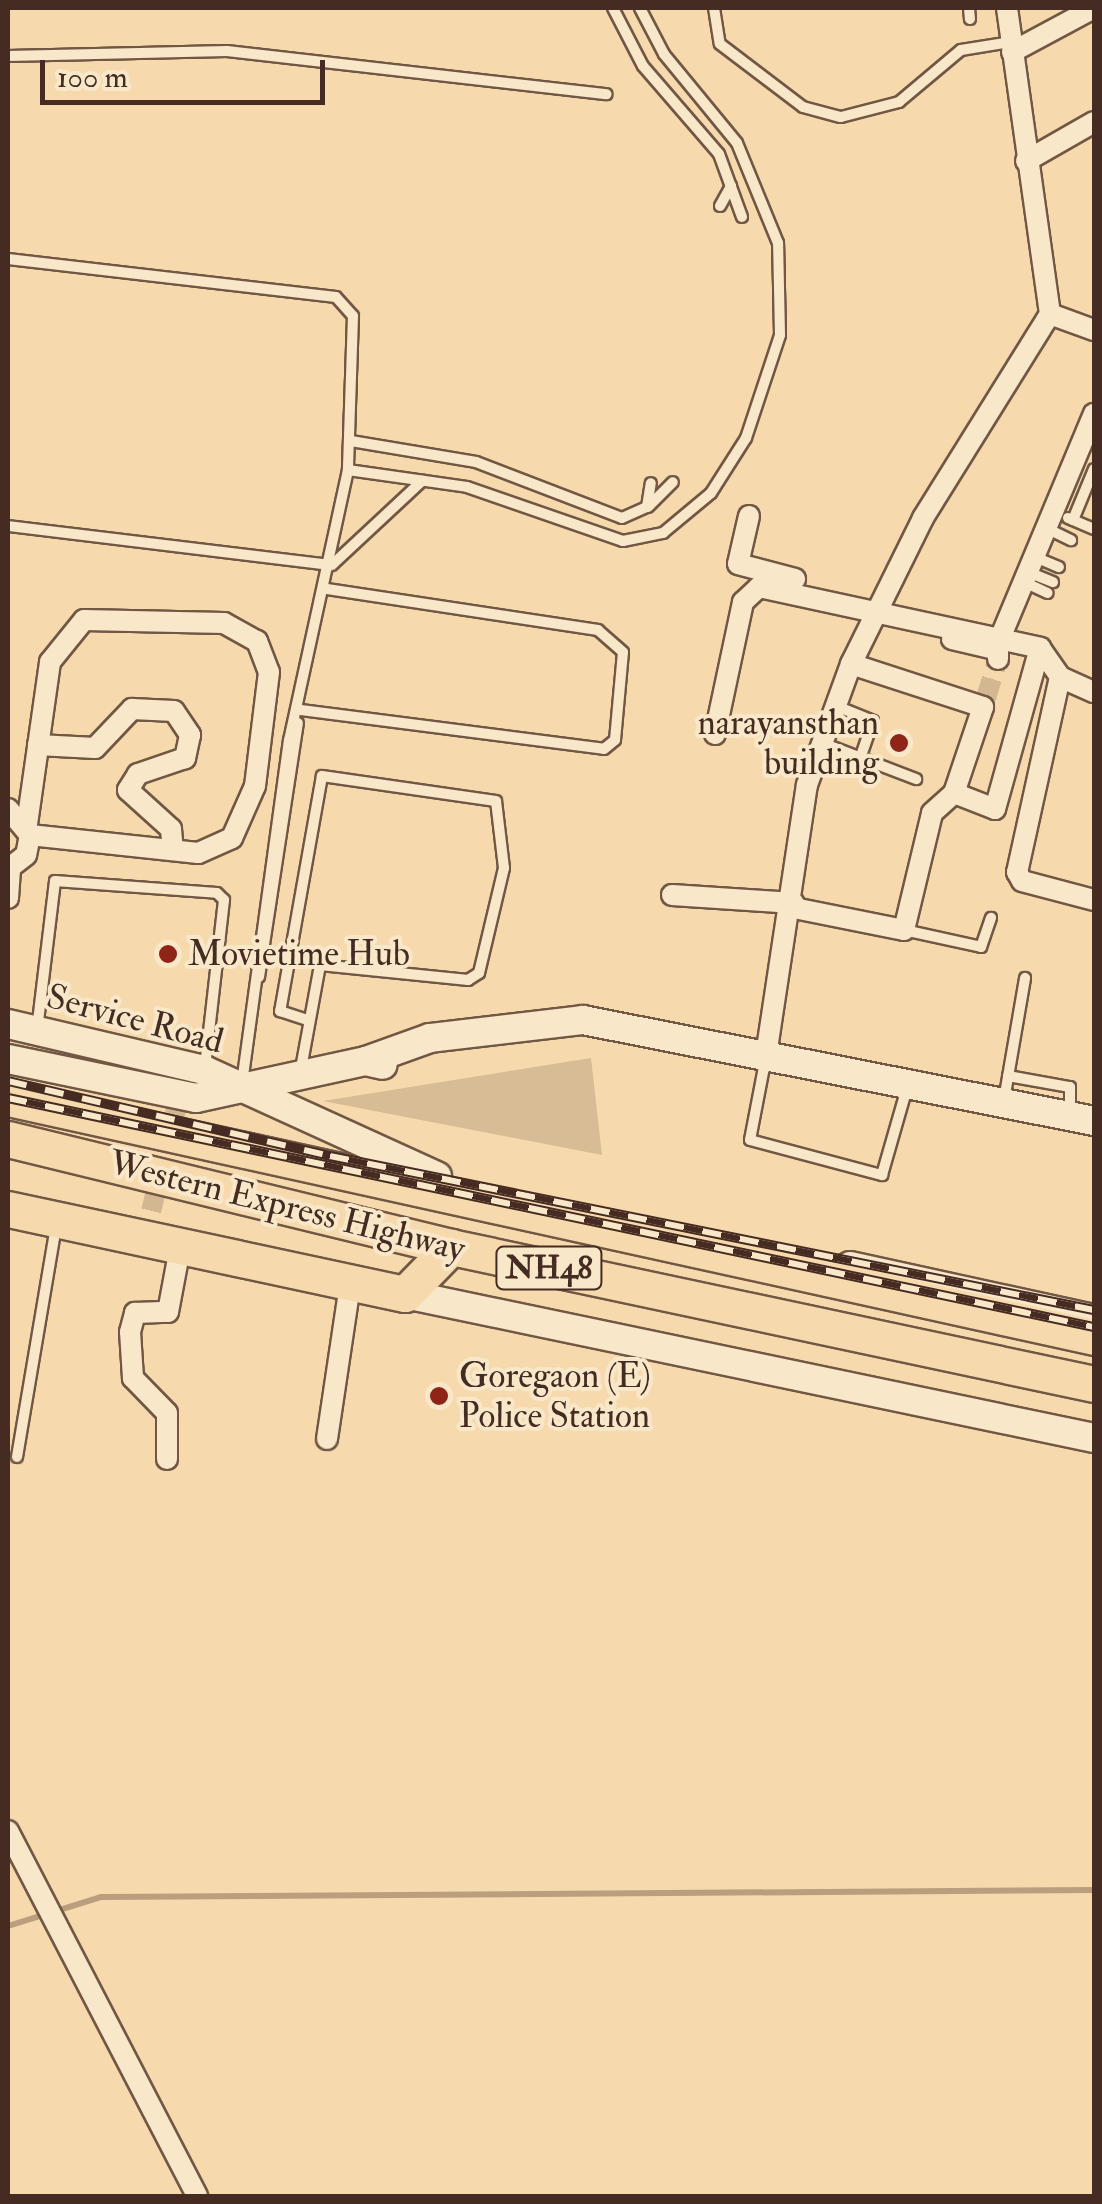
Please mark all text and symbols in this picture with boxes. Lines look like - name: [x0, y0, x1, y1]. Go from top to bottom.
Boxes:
- scale bar: [45, 40, 330, 102]
- text: 100 m: [57, 59, 128, 96]
- place label: narayansthan building: [698, 702, 879, 784]
- marker: narayansthan building: [888, 732, 910, 754]
- place label: Movietime Hub: [188, 933, 410, 975]
- marker: Movietime Hub: [157, 943, 179, 965]
- street label: Service Road: [42, 975, 228, 1063]
- street label: Western Express Highway: [105, 1141, 469, 1271]
- road number: NH48: [494, 1241, 604, 1295]
- place label: Goregaon (E) Police Station: [459, 1355, 651, 1437]
- marker: Goregaon (E) Police Station: [428, 1385, 450, 1407]

